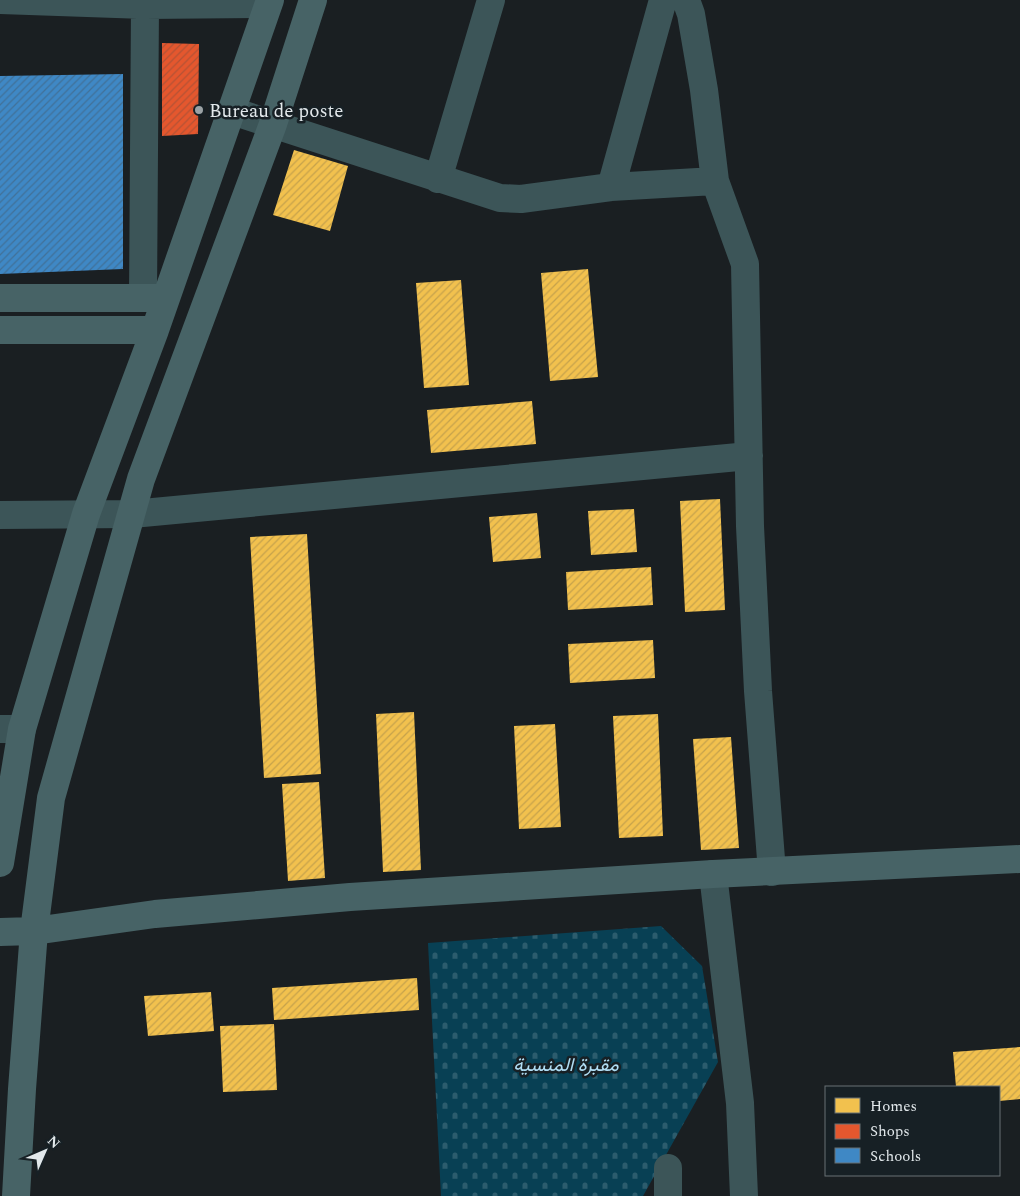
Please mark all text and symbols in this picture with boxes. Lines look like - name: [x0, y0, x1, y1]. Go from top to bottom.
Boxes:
- place label: Bureau de poste: [209, 97, 343, 126]
- marker: Bureau de poste: [193, 104, 205, 116]
- park label: مقبرة المنسية: [513, 1051, 620, 1080]
- legend: [825, 1086, 1000, 1176]
- text: Homes: [870, 1095, 917, 1118]
- text: Shops: [870, 1120, 910, 1143]
- north arrow: [20, 1126, 70, 1176]
- text: N: [42, 1131, 65, 1154]
- text: Schools: [870, 1145, 921, 1168]

